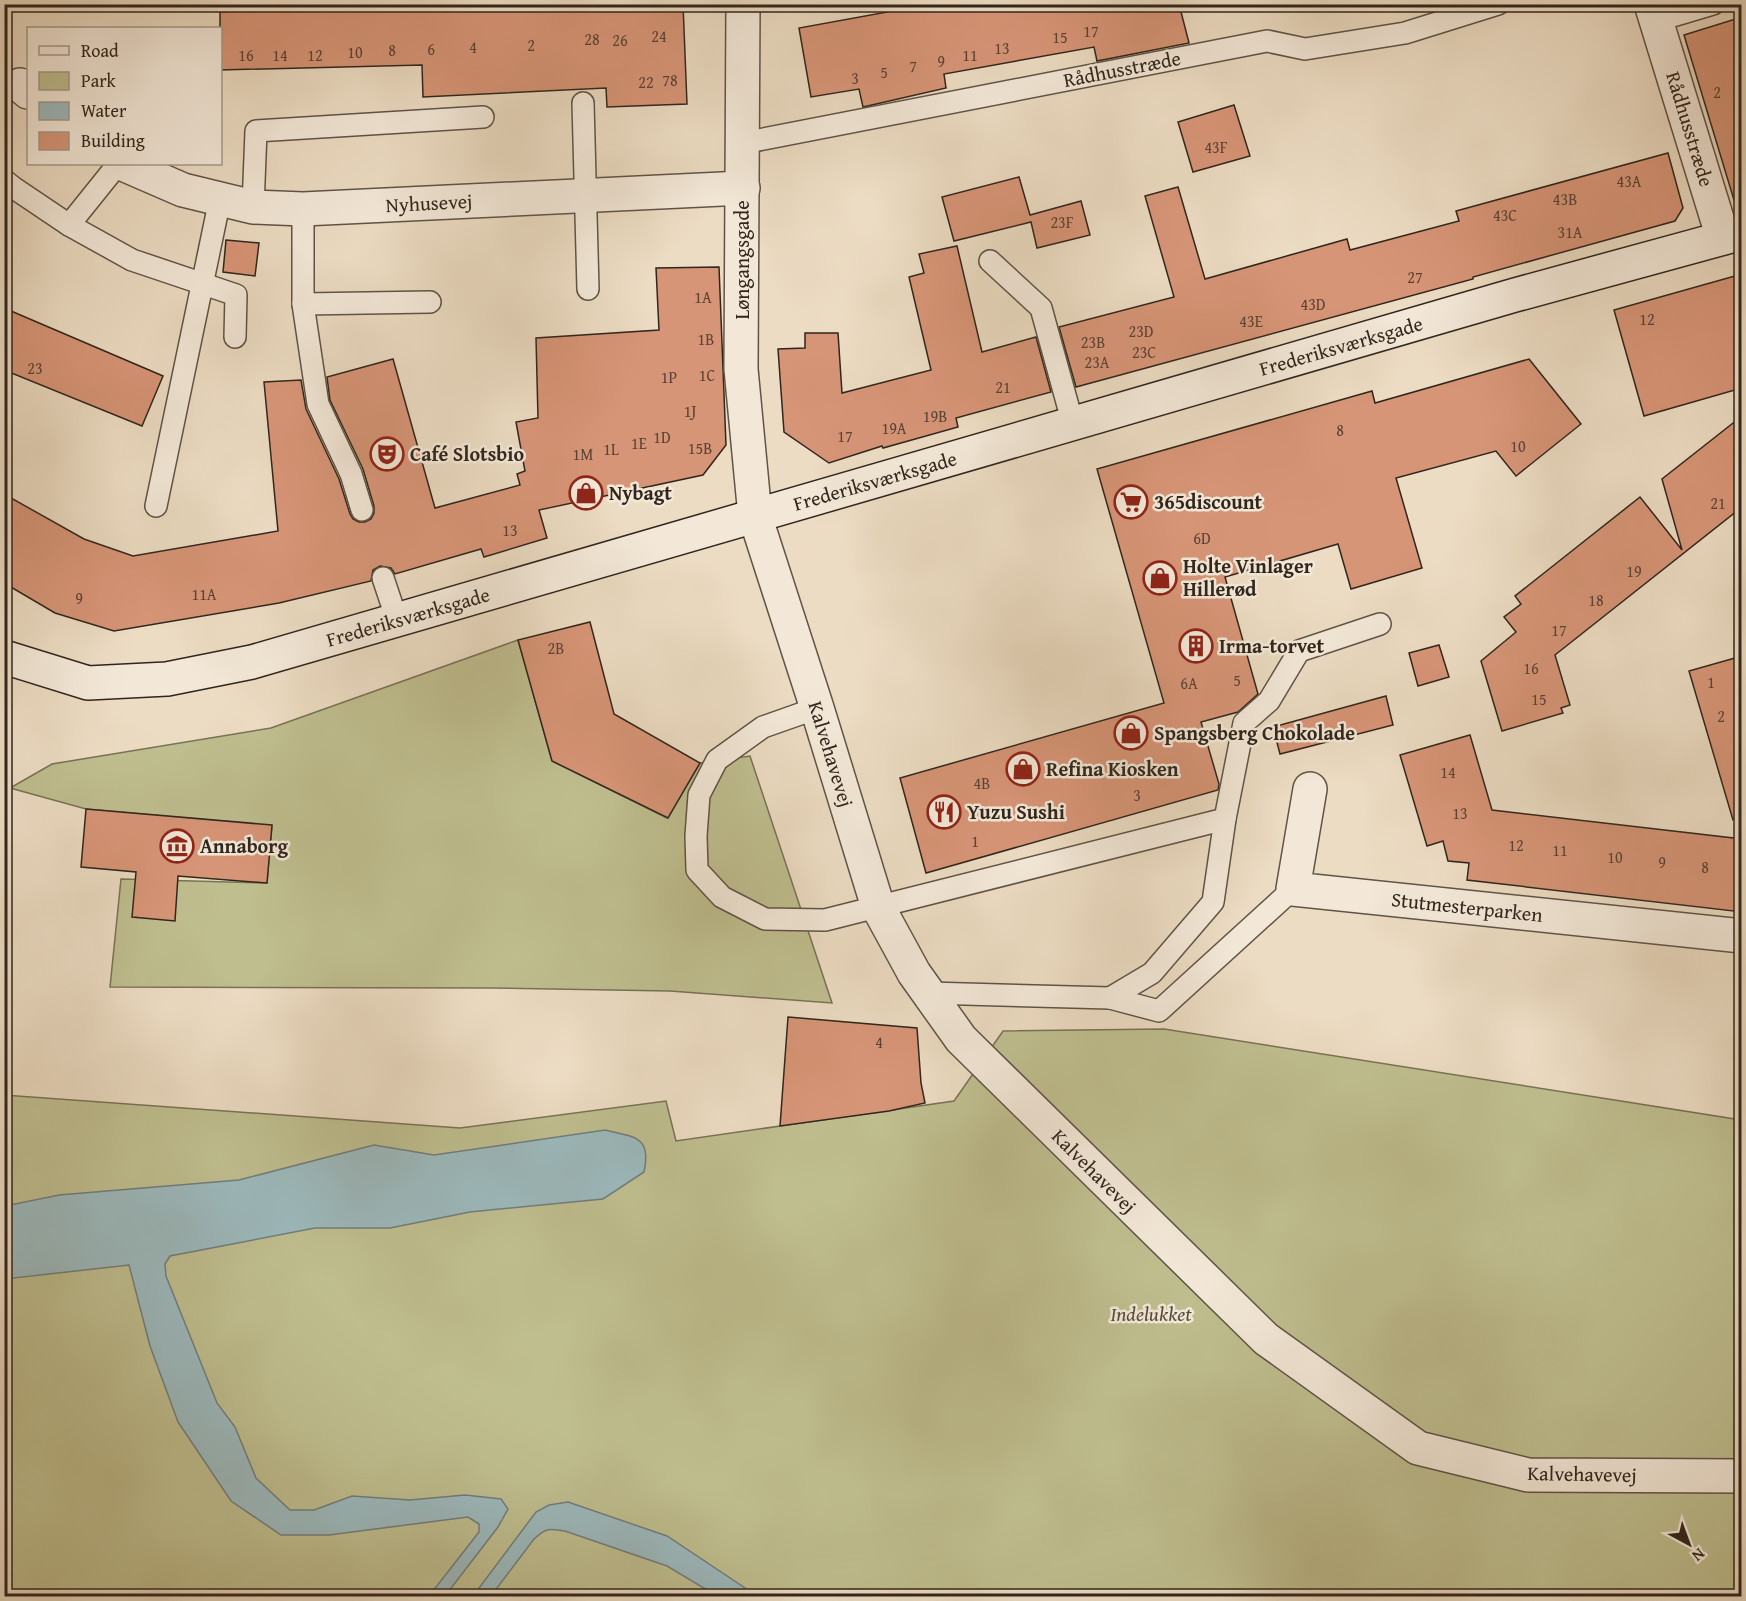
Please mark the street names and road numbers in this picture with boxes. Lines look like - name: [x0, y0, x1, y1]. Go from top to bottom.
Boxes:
- street label: Rådhusstræde: [1061, 43, 1183, 94]
- street label: Rådhusstræde: [1659, 68, 1722, 190]
- street label: Nyhusevej: [385, 186, 473, 219]
- street label: Løngangsgade: [727, 200, 756, 320]
- street label: Frederiksværksgade: [1256, 308, 1426, 383]
- street label: Frederiksværksgade: [790, 443, 960, 518]
- street label: Frederiksværksgade: [323, 579, 493, 654]
- street label: Kalvehavevej: [802, 697, 861, 810]
- street label: Stutmesterparken: [1390, 884, 1544, 929]
- street label: Kalvehavevej: [1045, 1122, 1143, 1220]
- street label: Kalvehavevej: [1527, 1458, 1637, 1489]

